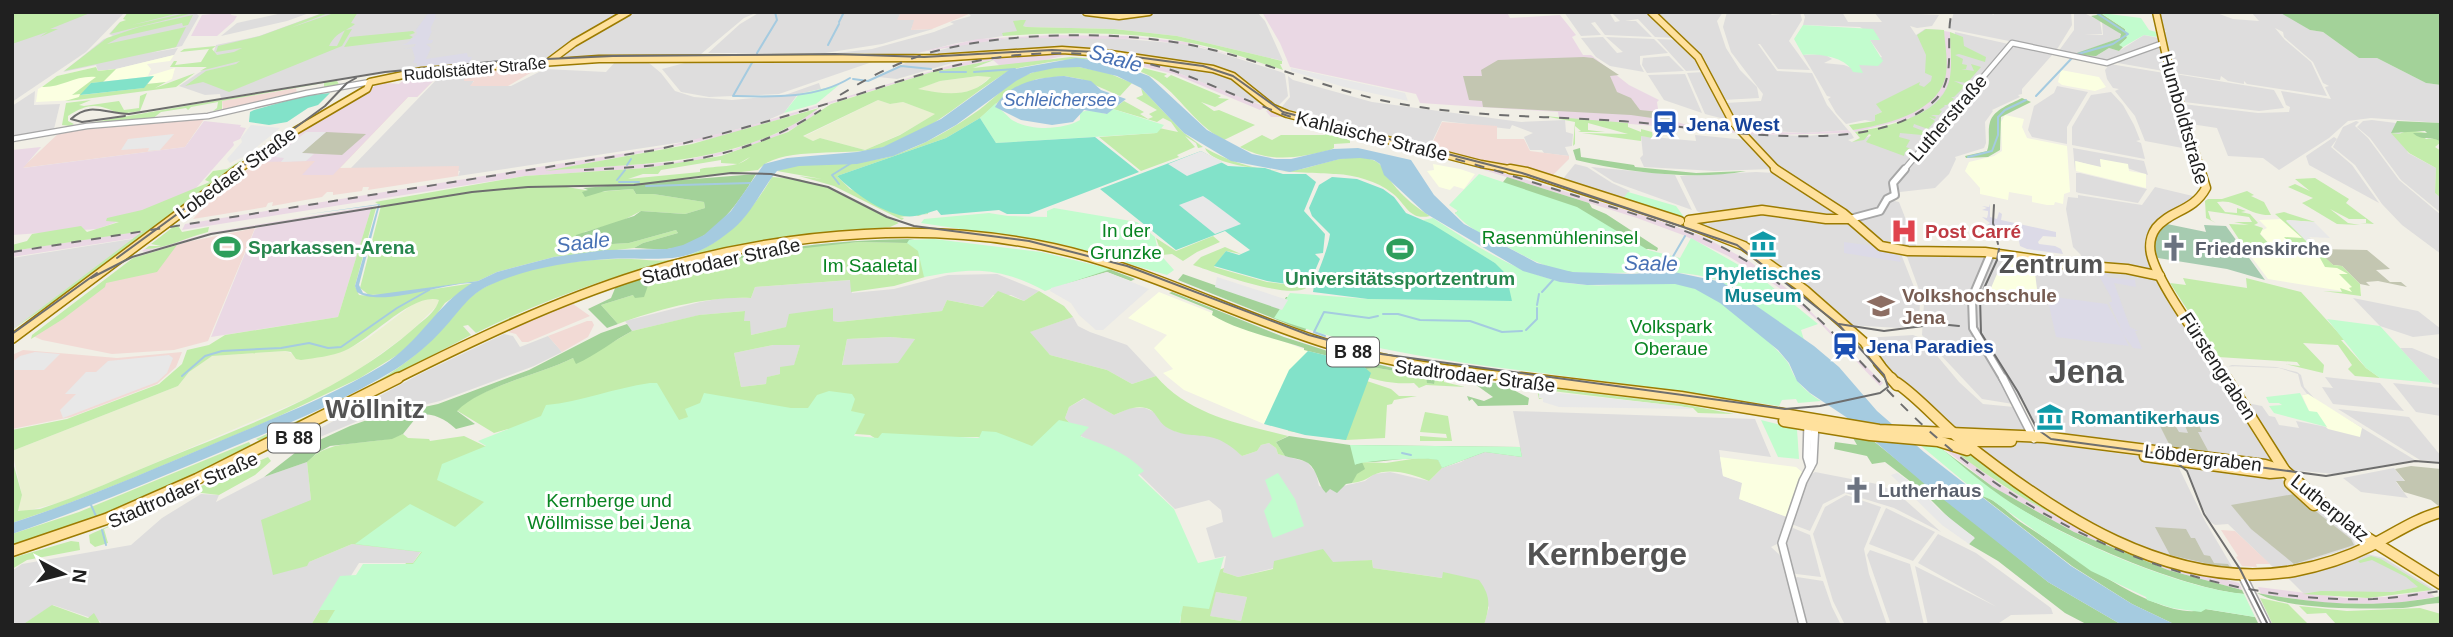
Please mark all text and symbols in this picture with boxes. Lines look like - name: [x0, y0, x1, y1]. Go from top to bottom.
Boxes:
- water label: Saale: [1087, 40, 1145, 76]
- street label: Humboldtstraße: [2155, 51, 2213, 187]
- street label: Rudolstädter Straße: [403, 54, 547, 84]
- street label: Lutherstraße: [1905, 70, 1991, 166]
- water label: Schleichersee: [1003, 90, 1117, 110]
- street label: Kahlaische Straße: [1294, 107, 1450, 165]
- station icon: Jena West: [1650, 109, 1680, 139]
- place label: Jena West: [1686, 114, 1780, 135]
- street label: Lobedaer Straße: [172, 123, 300, 223]
- hospital icon: Post Carré: [1889, 216, 1919, 246]
- park label: In der Grunzke: [1090, 220, 1162, 263]
- place label: Post Carré: [1925, 221, 2021, 242]
- water label: Saale: [555, 227, 611, 257]
- park label: Rasenmühleninsel: [1482, 227, 1638, 248]
- museum icon: Phyletisches Museum: [1748, 229, 1778, 259]
- sports icon: Sparkassen-Arena: [212, 232, 242, 262]
- church icon: Friedenskirche: [2159, 233, 2189, 263]
- street label: Stadtrodaer Straße: [640, 234, 802, 288]
- sports icon: Universitätssportzentrum: [1385, 234, 1415, 264]
- place label: Sparkassen-Arena: [248, 237, 415, 258]
- place label: Friedenskirche: [2195, 238, 2330, 259]
- district label: Zentrum: [1999, 249, 2103, 279]
- water label: Saale: [1624, 251, 1678, 275]
- park label: Im Saaletal: [822, 255, 918, 276]
- place label: Phyletisches Museum: [1705, 263, 1821, 306]
- place label: Universitätssportzentrum: [1285, 268, 1515, 289]
- place label: Volkshochschule Jena: [1902, 285, 2057, 328]
- school or university icon: Volkshochschule Jena: [1866, 291, 1896, 321]
- street label: Fürstengraben: [2176, 308, 2260, 424]
- park label: Volkspark Oberaue: [1630, 316, 1713, 359]
- station icon: Jena Paradies: [1830, 331, 1860, 361]
- place label: Jena Paradies: [1866, 336, 1994, 357]
- road number: B 88: [1327, 338, 1379, 366]
- district label: Jena: [2048, 353, 2124, 390]
- street label: Stadtrodaer Straße: [1394, 356, 1556, 396]
- district label: Wöllnitz: [325, 394, 425, 424]
- museum icon: Romantikerhaus: [2035, 402, 2065, 432]
- place label: Romantikerhaus: [2071, 407, 2220, 428]
- road number: B 88: [268, 424, 320, 452]
- street label: Löbdergraben: [2143, 440, 2263, 476]
- street label: Stadtrodaer Straße: [105, 448, 261, 532]
- street label: Lutherplatz: [2287, 470, 2373, 546]
- church icon: Lutherhaus: [1842, 475, 1872, 505]
- place label: Lutherhaus: [1878, 480, 1981, 501]
- park label: Kernberge und Wöllmisse bei Jena: [527, 490, 691, 533]
- district label: Kernberge: [1527, 536, 1687, 572]
- north arrow: [28, 539, 98, 609]
- text: N: [68, 568, 91, 584]

